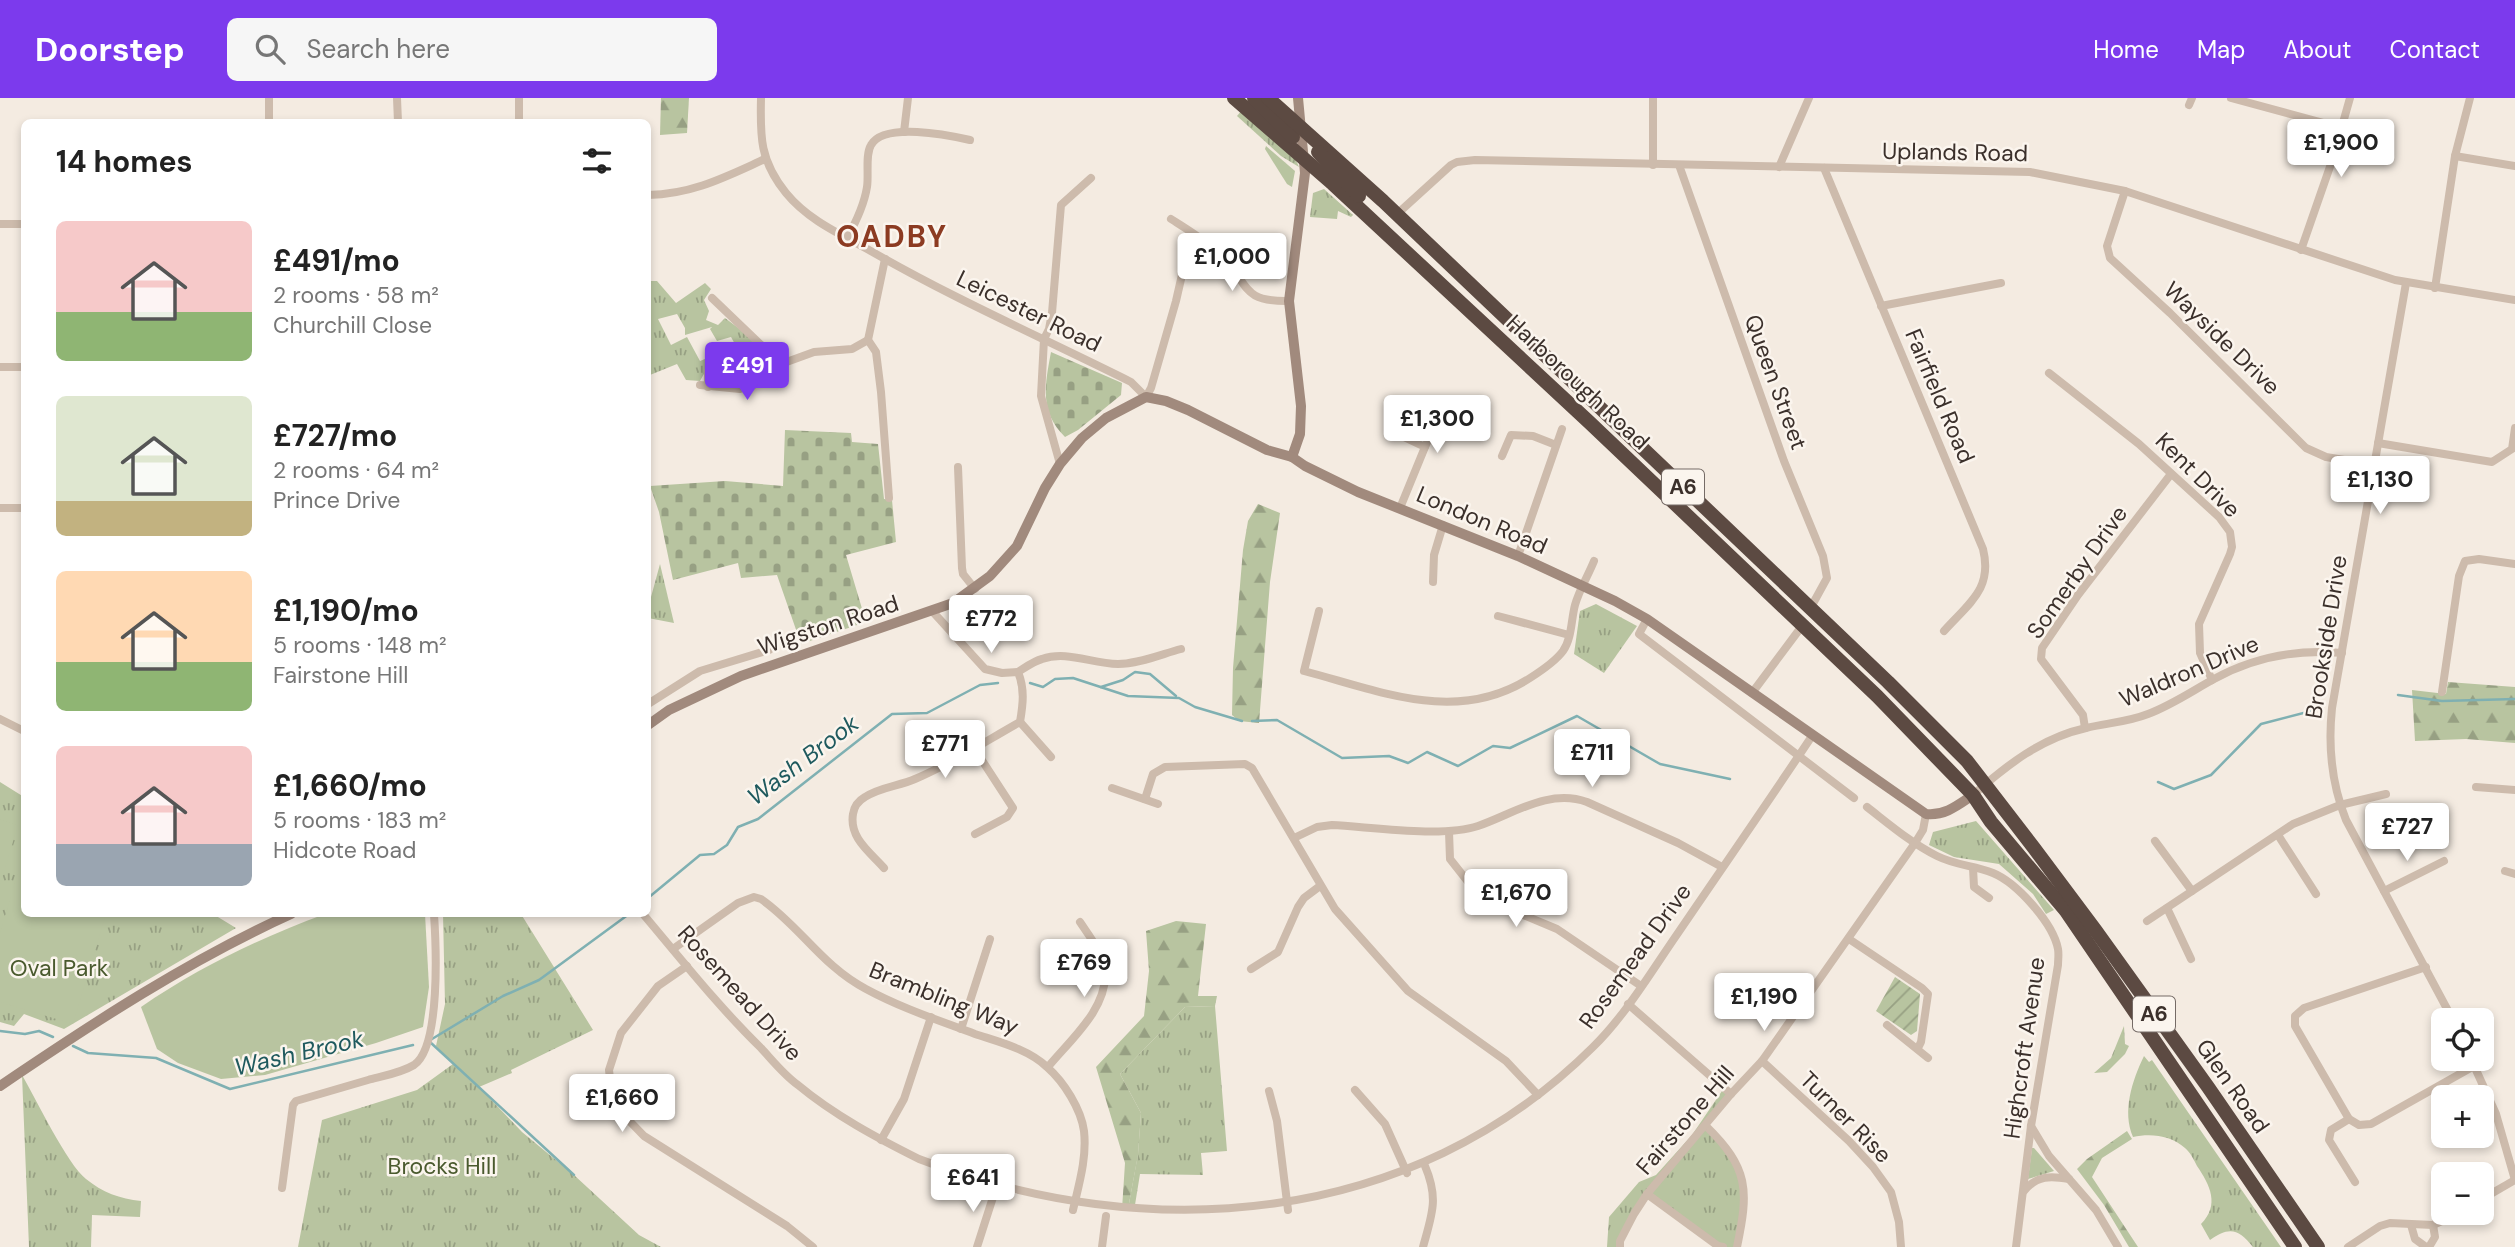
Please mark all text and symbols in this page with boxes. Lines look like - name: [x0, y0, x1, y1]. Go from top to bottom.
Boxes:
- search box: [227, 18, 717, 81]
- text: Doorstep: [35, 28, 185, 71]
- icon: search: [251, 30, 289, 68]
- text: Search here: [307, 32, 450, 66]
- text: Home: [2093, 34, 2159, 65]
- text: Map: [2197, 34, 2245, 65]
- text: About: [2283, 34, 2352, 65]
- text: Contact: [2390, 34, 2480, 65]
- pin: £1,900: [2284, 120, 2398, 179]
- text: £1,900: [2303, 127, 2379, 157]
- street label: Uplands Road: [1882, 136, 2028, 168]
- text: 14 homes: [56, 142, 193, 181]
- icon: filters: [578, 142, 616, 180]
- district label: OADBY: [836, 217, 948, 256]
- pin: £1,000: [1175, 234, 1289, 293]
- text: £491/mo: [273, 241, 400, 280]
- text: £1,000: [1193, 241, 1271, 271]
- icon: home: [112, 249, 196, 333]
- street label: Leicester Road: [952, 263, 1106, 359]
- street label: Wayside Drive: [2157, 275, 2287, 401]
- text: 2 rooms · 58 m²: [273, 280, 439, 310]
- street label: Harborough Road: [1500, 308, 1656, 456]
- text: Churchill Close: [273, 310, 432, 340]
- street label: Queen Street: [1738, 310, 1814, 454]
- street label: Fairfield Road: [1898, 324, 1982, 468]
- pin: £491: [706, 342, 788, 402]
- text: £491: [721, 350, 773, 380]
- pin: £1,300: [1380, 396, 1494, 455]
- text: £1,300: [1400, 403, 1474, 433]
- text: £727/mo: [273, 416, 397, 455]
- icon: home: [112, 424, 196, 508]
- street label: Kent Drive: [2149, 426, 2247, 524]
- text: 2 rooms · 64 m²: [273, 455, 439, 485]
- pin: £1,130: [2323, 456, 2437, 516]
- text: £1,130: [2347, 464, 2413, 494]
- road number: A6: [1662, 470, 1704, 504]
- street label: London Road: [1412, 479, 1552, 561]
- text: Prince Drive: [273, 485, 400, 515]
- street label: Somerby Drive: [2020, 500, 2134, 644]
- street label: Brookside Drive: [2298, 553, 2354, 721]
- street label: Wigston Road: [754, 588, 902, 662]
- text: £1,190/mo: [273, 591, 419, 630]
- pin: £772: [950, 596, 1032, 655]
- icon: home: [112, 599, 196, 683]
- text: £772: [965, 603, 1017, 633]
- street label: Waldron Drive: [2115, 628, 2263, 714]
- text: 5 rooms · 148 m²: [273, 630, 447, 660]
- text: Fairstone Hill: [273, 660, 408, 690]
- water label: Wash Brook: [741, 707, 865, 812]
- pin: £771: [904, 720, 986, 780]
- text: £771: [921, 728, 969, 758]
- pin: £711: [1551, 730, 1633, 789]
- text: £711: [1570, 737, 1614, 767]
- text: £1,660/mo: [273, 766, 427, 805]
- icon: home: [112, 774, 196, 858]
- pin: £727: [2366, 804, 2448, 863]
- text: 5 rooms · 183 m²: [273, 805, 446, 835]
- text: £727: [2381, 811, 2433, 841]
- text: Hidcote Road: [273, 835, 416, 865]
- pin: £1,670: [1459, 870, 1573, 929]
- text: £1,670: [1480, 877, 1552, 907]
- street label: Rosemead Drive: [1572, 877, 1698, 1035]
- street label: Rosemead Drive: [671, 919, 809, 1067]
- pin: £769: [1043, 940, 1125, 999]
- text: £769: [1056, 947, 1112, 977]
- park label: Oval Park: [10, 953, 109, 983]
- street label: Brambling Way: [865, 954, 1023, 1042]
- street label: Highcroft Avenue: [1996, 955, 2052, 1141]
- pin: £1,190: [1707, 974, 1821, 1033]
- text: £1,190: [1730, 981, 1798, 1011]
- road number: A6: [2133, 996, 2175, 1032]
- map controls: [2431, 1008, 2494, 1225]
- button: locate: [2431, 1008, 2494, 1071]
- water label: Wash Brook: [231, 1022, 367, 1082]
- street label: Glen Road: [2190, 1033, 2276, 1139]
- street label: Fairstone Hill: [1629, 1059, 1741, 1181]
- street label: Turner Rise: [1794, 1065, 1898, 1169]
- pin: £1,660: [565, 1074, 679, 1134]
- text: £1,660: [585, 1082, 659, 1112]
- button: +: [2431, 1085, 2494, 1148]
- park label: Brocks Hill: [388, 1151, 496, 1181]
- pin: £641: [932, 1154, 1014, 1214]
- text: £641: [947, 1162, 999, 1192]
- button: −: [2431, 1162, 2494, 1225]

